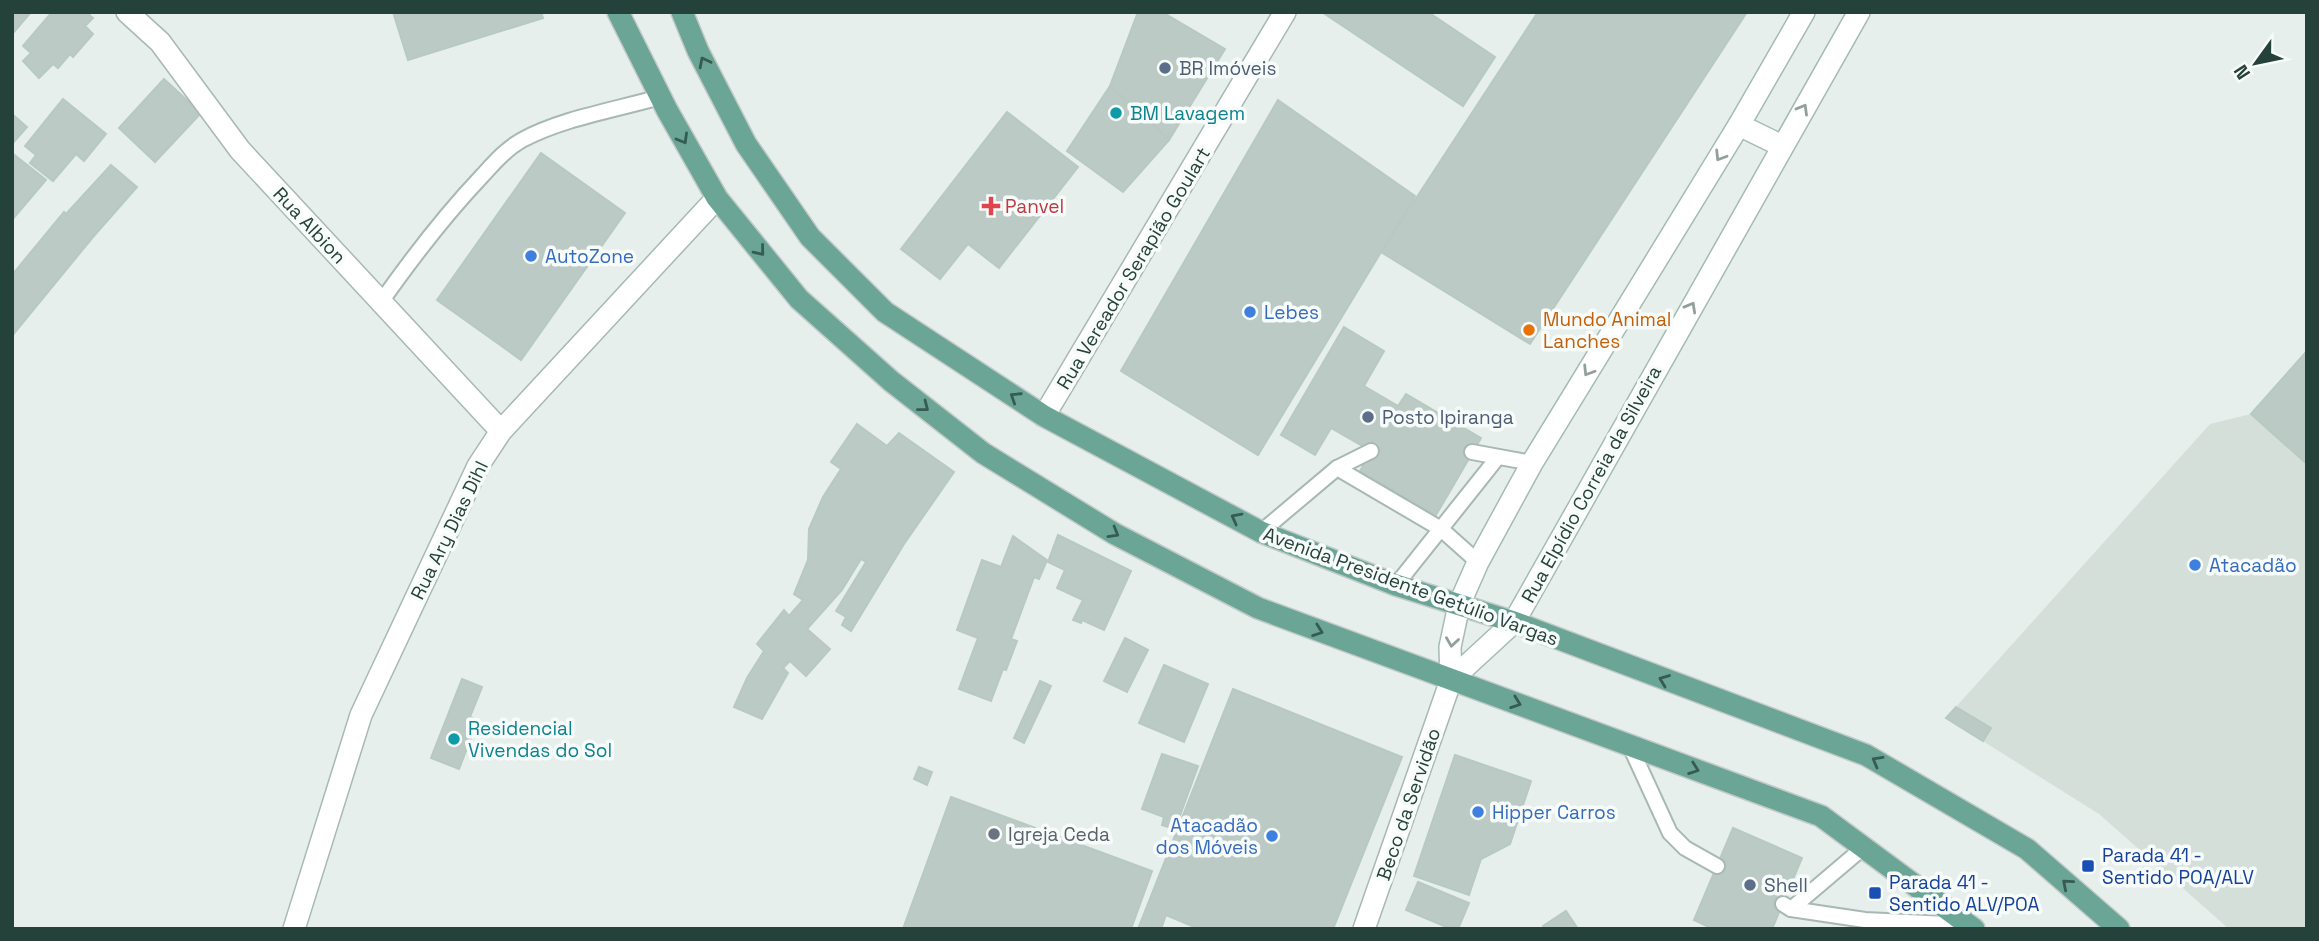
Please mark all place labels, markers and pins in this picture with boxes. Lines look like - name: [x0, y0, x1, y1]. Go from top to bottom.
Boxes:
- place label: BR Imóveis: [1179, 56, 1277, 81]
- marker: BR Imóveis: [1157, 60, 1173, 76]
- place label: BM Lavagem: [1130, 101, 1245, 126]
- marker: BM Lavagem: [1108, 105, 1124, 121]
- place label: Panvel: [1005, 194, 1064, 219]
- marker: Panvel: [983, 198, 999, 214]
- place label: AutoZone: [545, 244, 634, 269]
- marker: AutoZone: [523, 248, 539, 264]
- place label: Lebes: [1264, 300, 1319, 325]
- marker: Lebes: [1242, 304, 1258, 320]
- place label: Mundo Animal Lanches: [1543, 307, 1672, 354]
- marker: Mundo Animal Lanches: [1521, 322, 1537, 338]
- place label: Posto Ipiranga: [1382, 405, 1514, 430]
- marker: Posto Ipiranga: [1360, 409, 1376, 425]
- place label: Atacadão: [2209, 553, 2297, 578]
- marker: Atacadão: [2187, 557, 2203, 573]
- place label: Residencial Vivendas do Sol: [468, 716, 612, 763]
- marker: Residencial Vivendas do Sol: [446, 731, 462, 747]
- place label: Hipper Carros: [1492, 800, 1616, 825]
- marker: Hipper Carros: [1470, 804, 1486, 820]
- place label: Atacadão dos Móveis: [1156, 813, 1258, 860]
- place label: Igreja Ceda: [1008, 822, 1110, 847]
- marker: Igreja Ceda: [986, 826, 1002, 842]
- marker: Atacadão dos Móveis: [1264, 828, 1280, 844]
- place label: Parada 41 - Sentido POA/ALV: [2102, 843, 2254, 890]
- marker: Parada 41 - Sentido POA/ALV: [2080, 858, 2096, 874]
- place label: Parada 41 - Sentido ALV/POA: [1889, 870, 2040, 917]
- place label: Shell: [1764, 873, 1808, 898]
- marker: Shell: [1742, 877, 1758, 893]
- marker: Parada 41 - Sentido ALV/POA: [1867, 885, 1883, 901]

